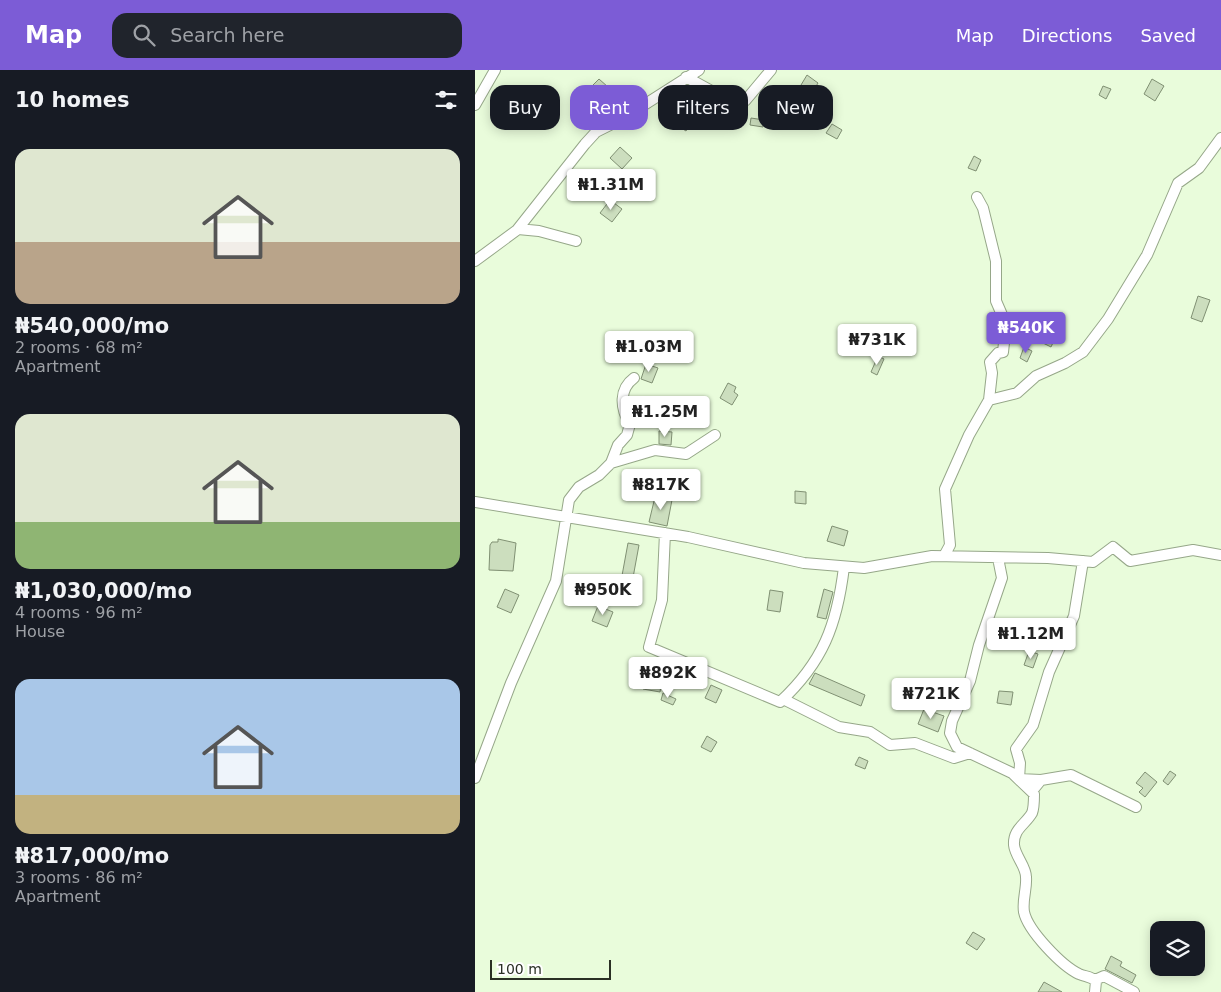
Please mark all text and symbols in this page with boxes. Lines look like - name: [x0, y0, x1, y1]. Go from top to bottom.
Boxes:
- search box: [112, 13, 462, 58]
- text: Map: [25, 21, 82, 49]
- icon: search: [130, 21, 158, 49]
- text: Search here: [170, 24, 284, 46]
- text: Map: [956, 25, 994, 46]
- text: Directions: [1022, 25, 1112, 46]
- text: Saved: [1140, 25, 1196, 46]
- chip: Buy: [490, 85, 560, 130]
- chip: Rent: [570, 85, 648, 130]
- chip: Filters: [658, 85, 748, 130]
- chip: New: [758, 85, 833, 130]
- icon: filters: [432, 86, 460, 114]
- text: 10 homes: [15, 88, 130, 112]
- pin: ₦1.31M: [570, 168, 652, 211]
- text: ₦1.31M: [578, 175, 644, 194]
- icon: home: [193, 182, 283, 272]
- pin: ₦540K: [991, 312, 1061, 354]
- text: ₦540,000/mo: [15, 314, 169, 338]
- text: ₦540K: [998, 318, 1054, 337]
- pin: ₦731K: [842, 324, 912, 366]
- pin: ₦1.03M: [608, 330, 690, 373]
- text: ₦731K: [849, 330, 905, 349]
- text: ₦1.03M: [616, 337, 682, 356]
- text: 2 rooms · 68 m²: [15, 338, 143, 357]
- text: Apartment: [15, 357, 101, 376]
- pin: ₦1.25M: [624, 396, 706, 438]
- text: ₦1.25M: [632, 402, 698, 421]
- icon: home: [193, 447, 283, 537]
- pin: ₦817K: [626, 468, 696, 511]
- text: ₦817K: [633, 475, 689, 494]
- pin: ₦950K: [568, 574, 638, 616]
- text: ₦1,030,000/mo: [15, 579, 192, 603]
- text: ₦950K: [575, 580, 631, 599]
- text: 4 rooms · 96 m²: [15, 603, 143, 622]
- pin: ₦1.12M: [990, 618, 1072, 660]
- text: House: [15, 622, 65, 641]
- text: ₦1.12M: [998, 624, 1064, 643]
- pin: ₦892K: [633, 656, 703, 699]
- text: ₦892K: [640, 663, 696, 682]
- pin: ₦721K: [896, 678, 966, 720]
- text: ₦721K: [903, 684, 959, 703]
- icon: home: [193, 712, 283, 802]
- text: ₦817,000/mo: [15, 844, 169, 868]
- text: 3 rooms · 86 m²: [15, 868, 143, 887]
- text: Apartment: [15, 887, 101, 906]
- map controls: [1150, 921, 1205, 976]
- button: layers: [1150, 921, 1205, 976]
- scale bar: [490, 957, 611, 980]
- text: 100 m: [497, 961, 542, 977]

